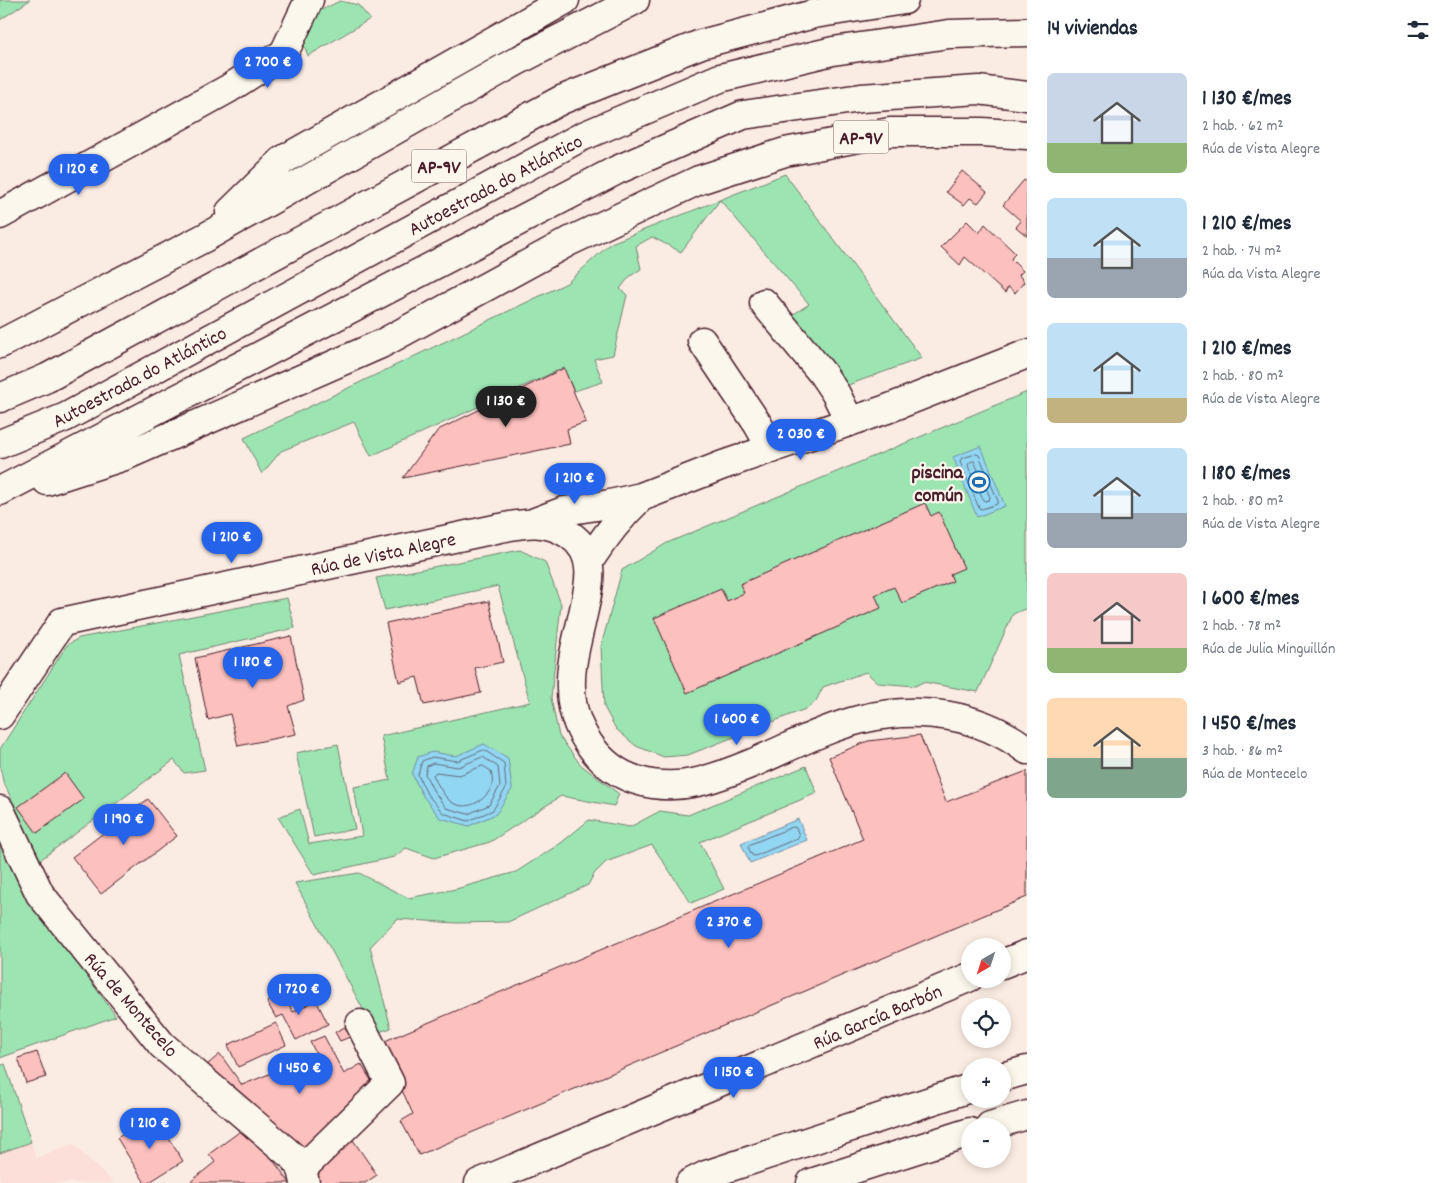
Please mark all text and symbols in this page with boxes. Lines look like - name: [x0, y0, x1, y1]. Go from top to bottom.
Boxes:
- text: 14 viviendas: [1047, 15, 1138, 45]
- icon: filters: [1404, 16, 1432, 44]
- pin: 2 700 €: [222, 46, 314, 89]
- text: 2 700 €: [245, 51, 291, 74]
- text: 1 130 €/mes: [1202, 85, 1292, 115]
- icon: home: [1087, 93, 1147, 153]
- text: 2 hab. · 62 m²: [1202, 115, 1283, 138]
- road number: AP-9V: [834, 120, 888, 154]
- street label: Autoestrada do Atlántico: [404, 129, 589, 244]
- text: Rúa de Vista Alegre: [1202, 138, 1320, 161]
- road number: AP-9V: [412, 150, 466, 182]
- pin: 1 120 €: [33, 154, 125, 196]
- text: 1 120 €: [60, 158, 98, 181]
- text: 1 210 €/mes: [1202, 210, 1292, 240]
- icon: home: [1087, 218, 1147, 278]
- text: 2 hab. · 74 m²: [1202, 240, 1281, 263]
- text: Rúa da Vista Alegre: [1202, 263, 1321, 286]
- street label: Autoestrada do Atlántico: [48, 321, 233, 436]
- text: 1 210 €/mes: [1202, 335, 1292, 365]
- icon: home: [1087, 343, 1147, 403]
- text: 2 hab. · 80 m²: [1202, 365, 1284, 388]
- pin: 1 130 €: [460, 386, 552, 428]
- text: Rúa de Vista Alegre: [1202, 388, 1320, 411]
- text: 1 130 €: [486, 390, 526, 413]
- pin: 2 030 €: [755, 418, 847, 461]
- text: 2 030 €: [777, 423, 825, 446]
- place label: piscina común: [911, 460, 964, 511]
- text: 1 180 €/mes: [1202, 460, 1291, 490]
- pin: 1 210 €: [529, 462, 621, 505]
- text: 1 210 €: [556, 467, 594, 490]
- icon: home: [1087, 468, 1147, 528]
- sports icon: piscina común: [967, 470, 991, 494]
- text: 2 hab. · 80 m²: [1202, 490, 1284, 513]
- text: Rúa de Vista Alegre: [1202, 513, 1320, 536]
- pin: 1 210 €: [186, 522, 278, 564]
- text: 1 210 €: [213, 526, 251, 549]
- street label: Rúa de Vista Alegre: [309, 527, 459, 585]
- text: 1 600 €/mes: [1202, 585, 1300, 615]
- icon: home: [1087, 593, 1147, 653]
- text: 2 hab. · 78 m²: [1202, 615, 1281, 638]
- text: Rúa de Julia Minguillón: [1202, 638, 1335, 661]
- pin: 1 180 €: [207, 646, 299, 689]
- text: 1 180 €: [234, 651, 272, 674]
- pin: 1 600 €: [691, 704, 783, 746]
- text: 1 600 €: [714, 708, 760, 731]
- text: 1 450 €/mes: [1202, 710, 1296, 740]
- icon: home: [1087, 718, 1147, 778]
- text: 3 hab. · 86 m²: [1202, 740, 1283, 763]
- text: Rúa de Montecelo: [1202, 763, 1307, 786]
- pin: 1 190 €: [78, 804, 170, 846]
- text: 1 190 €: [104, 808, 144, 831]
- pin: 2 370 €: [683, 906, 775, 949]
- text: 2 370 €: [706, 911, 752, 934]
- north arrow: [961, 938, 1011, 988]
- map controls: [961, 938, 1011, 1168]
- street label: Rúa de Montecelo: [76, 947, 184, 1065]
- pin: 1 720 €: [253, 974, 345, 1016]
- text: 1 720 €: [278, 978, 320, 1001]
- street label: Rúa García Barbón: [809, 979, 947, 1059]
- button: locate: [961, 998, 1011, 1048]
- pin: 1 450 €: [254, 1052, 346, 1095]
- pin: 1 150 €: [688, 1056, 780, 1099]
- text: 1 450 €: [279, 1057, 321, 1080]
- button: +: [961, 1058, 1011, 1108]
- text: 1 150 €: [714, 1061, 754, 1084]
- pin: 1 210 €: [104, 1108, 196, 1150]
- text: 1 210 €: [131, 1112, 169, 1135]
- button: −: [961, 1118, 1011, 1168]

